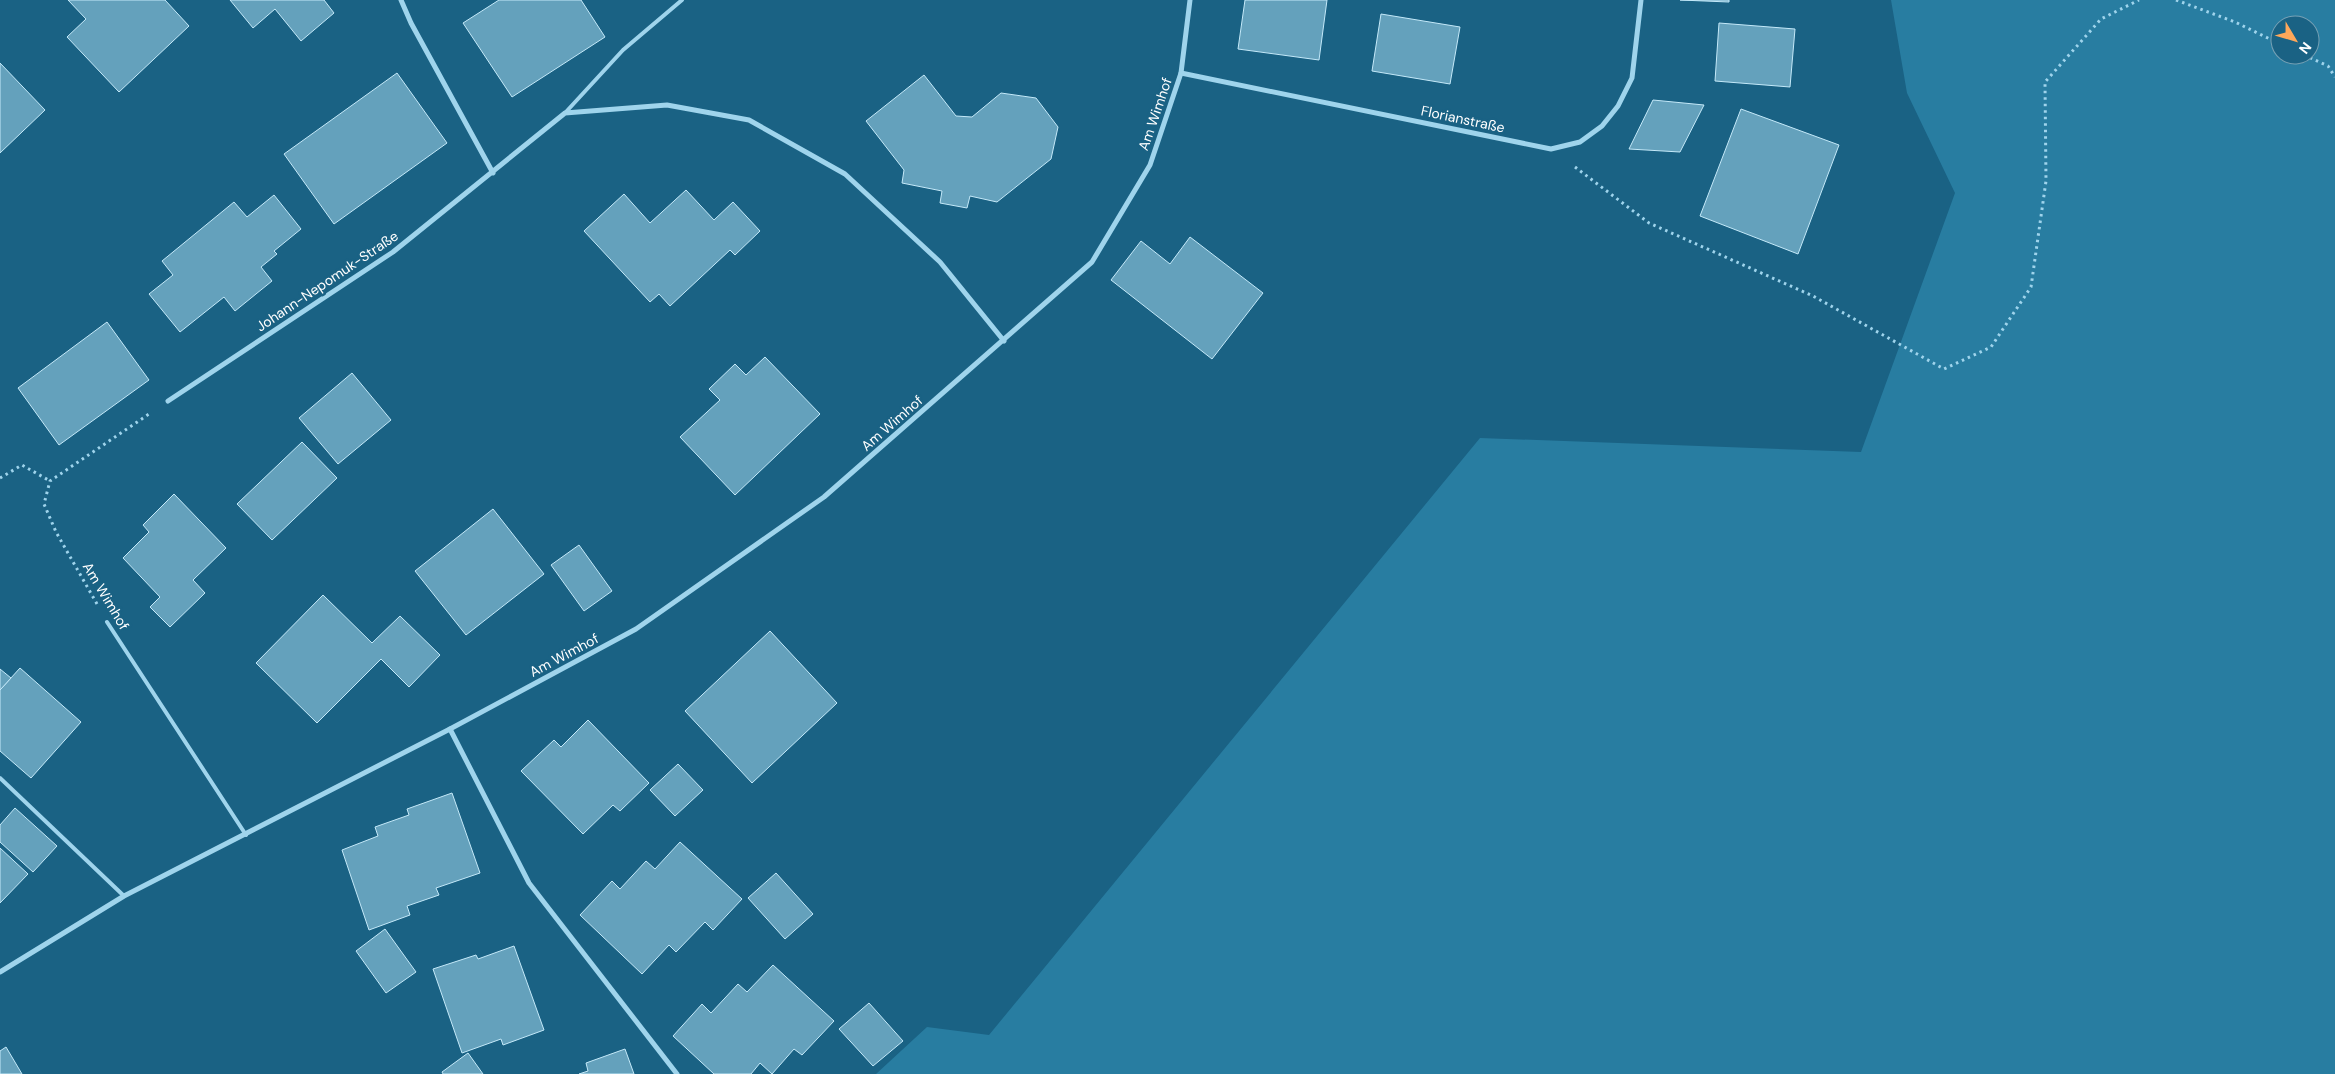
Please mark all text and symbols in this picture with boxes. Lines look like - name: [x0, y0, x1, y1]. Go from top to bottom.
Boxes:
- north arrow: [2270, 15, 2320, 65]
- text: N: [2295, 38, 2315, 58]
- street label: Am Wimhof: [1134, 75, 1176, 153]
- street label: Florianstraße: [1419, 101, 1507, 137]
- street label: Johann-Nepomuk-Straße: [252, 227, 402, 335]
- street label: Am Wimhof: [857, 391, 927, 455]
- street label: Am Wimhof: [79, 559, 133, 633]
- street label: Am Wimhof: [526, 629, 602, 681]

